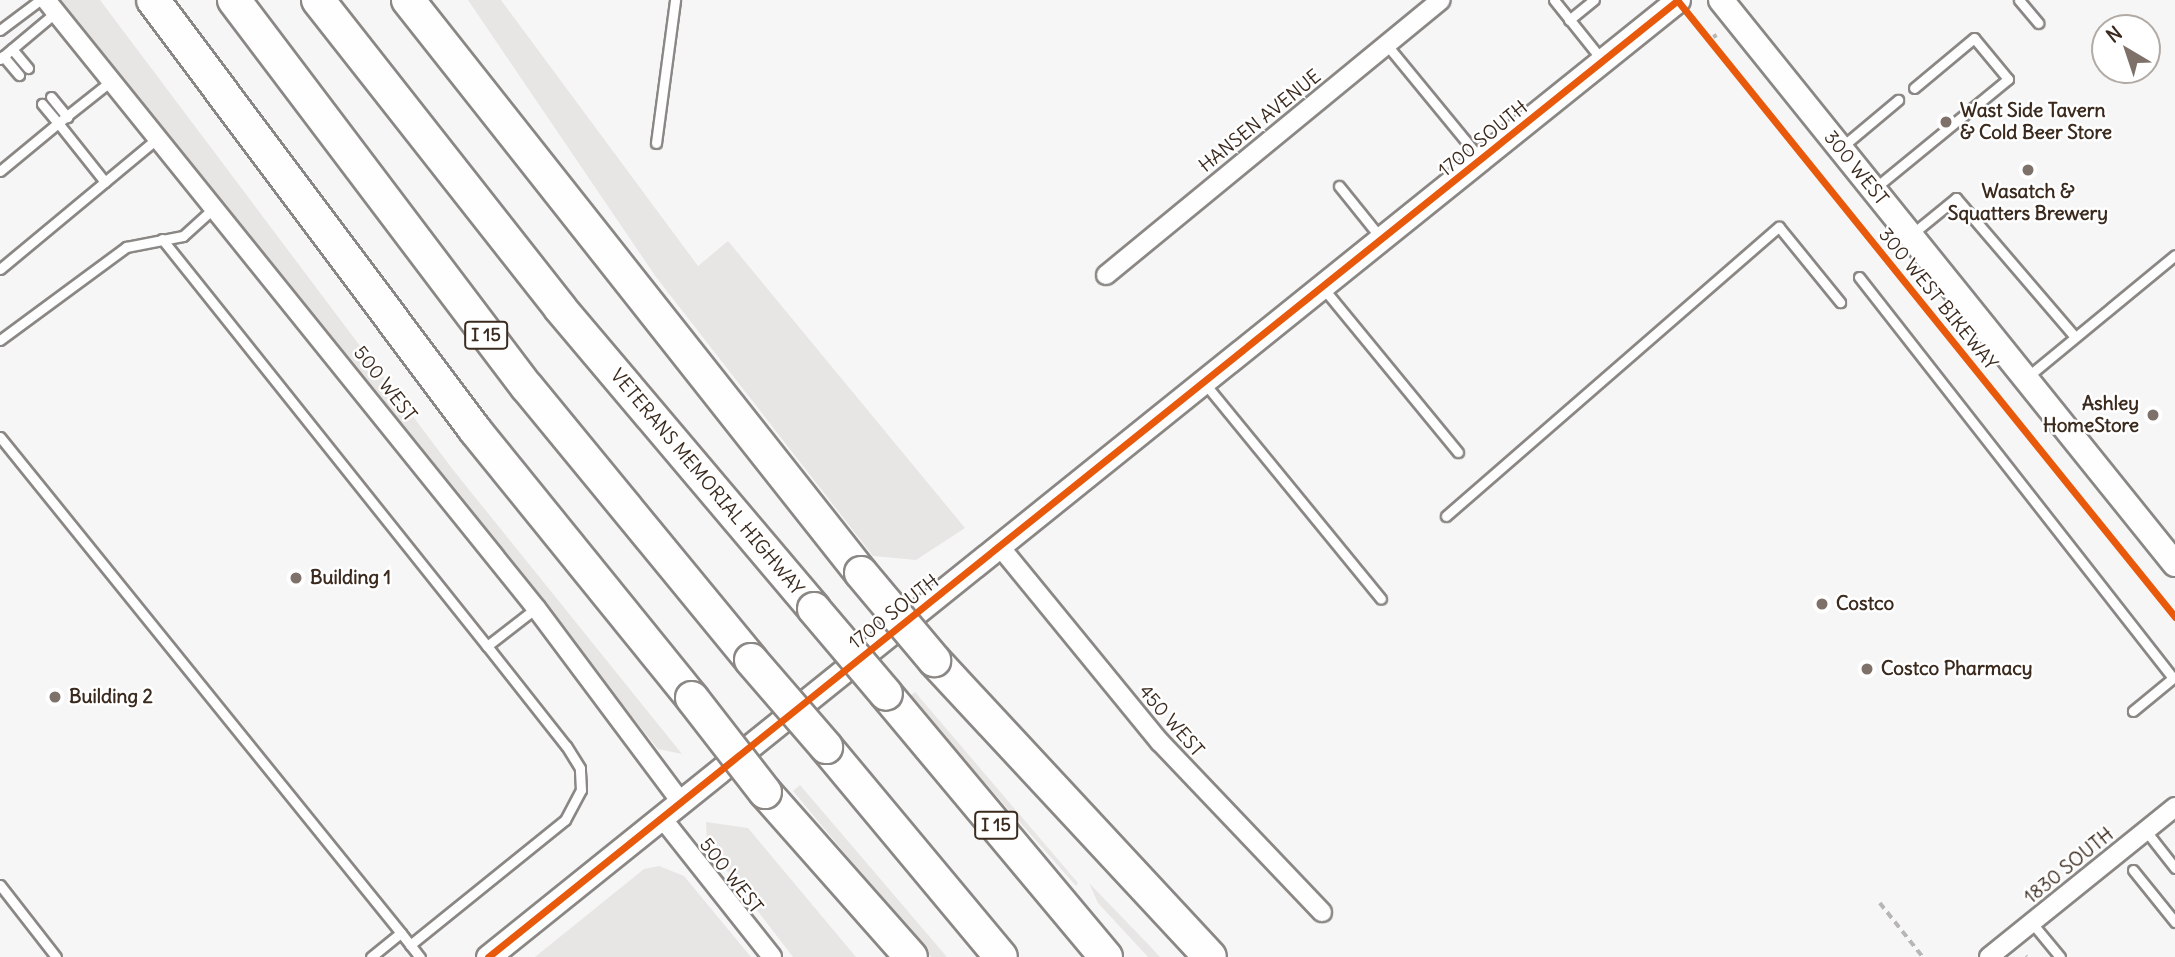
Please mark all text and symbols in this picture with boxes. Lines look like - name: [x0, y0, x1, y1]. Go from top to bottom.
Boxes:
- north arrow: [2091, 14, 2161, 84]
- text: N: [2101, 21, 2127, 48]
- street label: HANSEN AVENUE: [1194, 65, 1326, 177]
- street label: 1700 SOUTH: [1434, 96, 1532, 182]
- place label: Wast Side Tavern & Cold Beer Store: [1960, 100, 2112, 144]
- marker: Wast Side Tavern & Cold Beer Store: [1938, 114, 1954, 130]
- street label: 300 WEST: [1819, 126, 1893, 210]
- marker: Wasatch & Squatters Brewery: [2020, 162, 2036, 178]
- place label: Wasatch & Squatters Brewery: [1948, 181, 2108, 225]
- street label: 300 WEST BIKEWAY: [1874, 224, 2002, 374]
- road number: I 15: [463, 320, 509, 349]
- street label: 500 WEST: [349, 342, 421, 426]
- street label: VETERANS MEMORIAL HIGHWAY: [606, 364, 808, 600]
- place label: Ashley HomeStore: [2043, 393, 2139, 437]
- marker: Ashley HomeStore: [2145, 407, 2161, 423]
- place label: Building 1: [310, 567, 391, 589]
- marker: Building 1: [288, 570, 304, 586]
- street label: 1700 SOUTH: [844, 570, 944, 654]
- place label: Costco: [1836, 593, 1894, 615]
- marker: Costco: [1814, 596, 1830, 612]
- place label: Costco Pharmacy: [1881, 658, 2033, 680]
- marker: Costco Pharmacy: [1859, 661, 1875, 677]
- street label: 450 WEST: [1134, 680, 1208, 762]
- place label: Building 2: [69, 686, 153, 708]
- marker: Building 2: [47, 689, 63, 705]
- road number: I 15: [973, 810, 1019, 840]
- street label: 1830 SOUTH: [2020, 823, 2118, 909]
- street label: 500 WEST: [695, 834, 767, 918]

